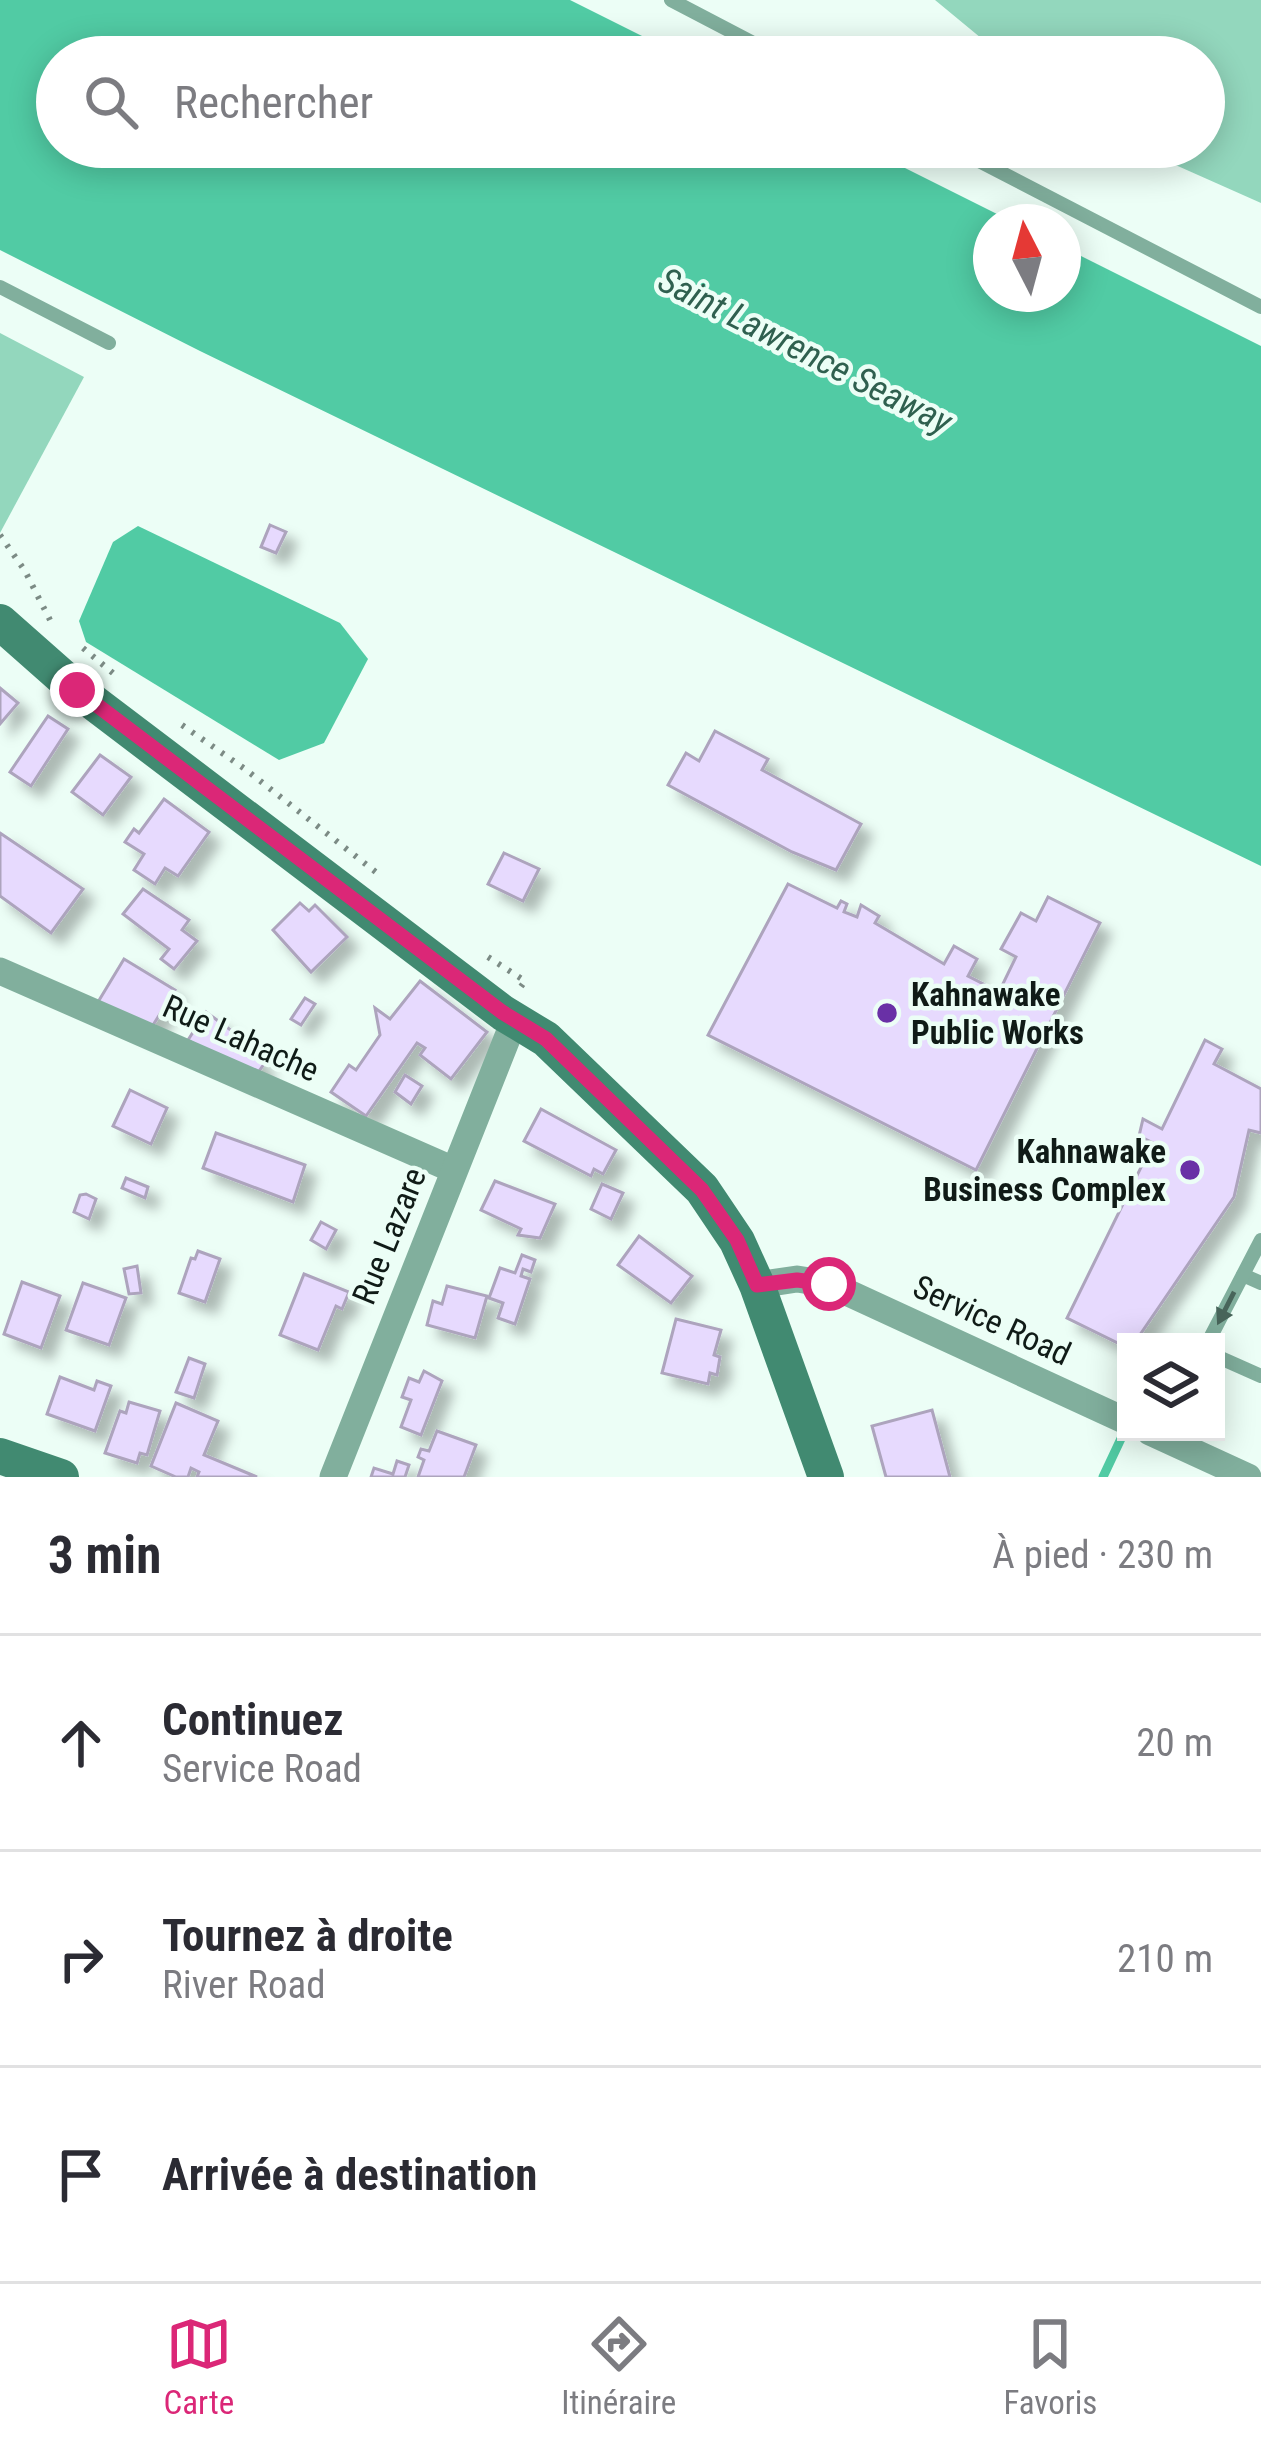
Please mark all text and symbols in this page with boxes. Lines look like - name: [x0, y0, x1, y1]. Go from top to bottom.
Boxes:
- search box: [36, 36, 1225, 168]
- icon: search: [78, 69, 144, 135]
- text: Rechercher: [174, 76, 373, 129]
- north arrow: [973, 204, 1081, 312]
- water label: Saint Lawrence Seaway: [651, 259, 960, 444]
- route end: [50, 663, 104, 717]
- place label: Kahnawake Public Works: [911, 975, 1084, 1052]
- street label: Rue Lahache: [157, 986, 325, 1090]
- marker: Kahnawake Public Works: [874, 1000, 900, 1026]
- place label: Kahnawake Business Complex: [923, 1132, 1166, 1209]
- marker: Kahnawake Business Complex: [1177, 1157, 1203, 1183]
- street label: Rue Lazare: [344, 1162, 434, 1310]
- route start: [802, 1257, 856, 1311]
- street label: Service Road: [907, 1267, 1077, 1373]
- one-way arrow: [1216, 1291, 1236, 1326]
- map controls: [1117, 1333, 1225, 1441]
- button: layers: [1117, 1333, 1225, 1441]
- text: 3 min: [48, 1526, 161, 1585]
- text: À pied · 230 m: [992, 1532, 1213, 1578]
- text: Continuez: [162, 1693, 343, 1746]
- icon: ahead: [48, 1710, 114, 1776]
- text: 20 m: [1136, 1720, 1213, 1766]
- text: Service Road: [162, 1746, 362, 1792]
- text: Tournez à droite: [162, 1909, 453, 1962]
- icon: right: [48, 1926, 114, 1992]
- text: 210 m: [1117, 1936, 1213, 1982]
- text: River Road: [162, 1962, 326, 2008]
- icon: arrive: [48, 2142, 114, 2208]
- text: Arrivée à destination: [162, 2148, 537, 2201]
- tab: Carte: [164, 2311, 234, 2422]
- tab: Itinéraire: [561, 2311, 676, 2422]
- tab: Favoris: [1003, 2311, 1097, 2422]

